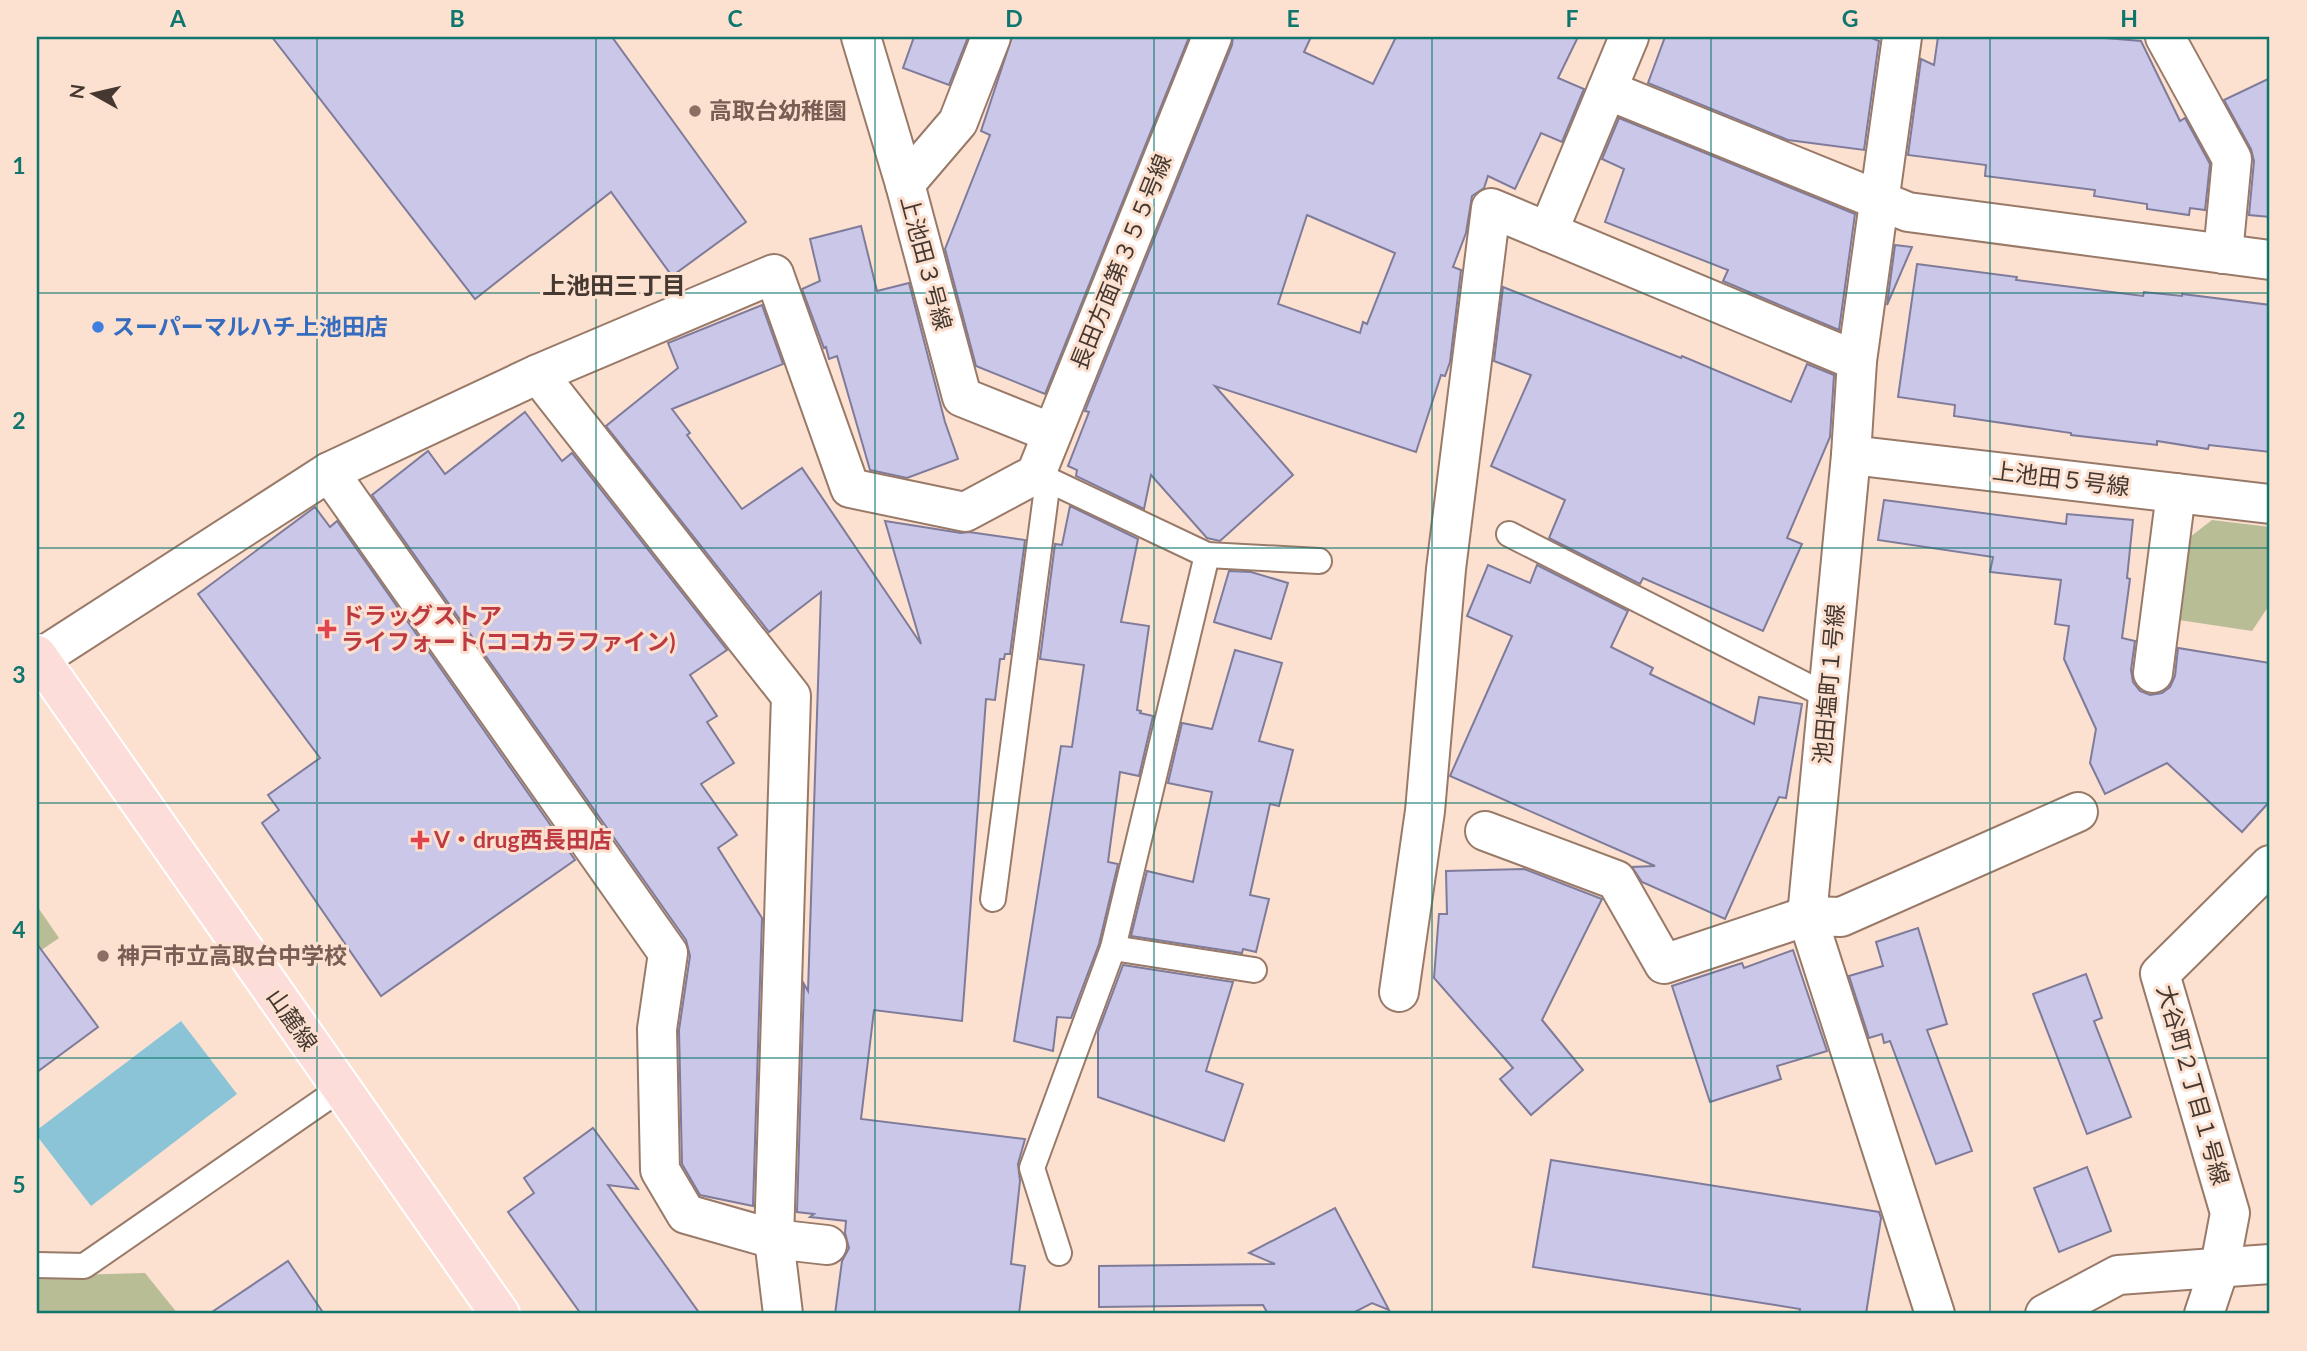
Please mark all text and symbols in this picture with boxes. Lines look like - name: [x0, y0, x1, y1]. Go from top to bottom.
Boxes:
- text: A: [169, 4, 187, 32]
- text: B: [449, 4, 465, 32]
- text: C: [727, 4, 743, 32]
- text: D: [1005, 4, 1023, 32]
- text: E: [1286, 4, 1300, 32]
- text: F: [1565, 4, 1579, 32]
- text: G: [1842, 4, 1858, 32]
- text: H: [2120, 4, 2138, 32]
- north arrow: [60, 60, 130, 130]
- text: N: [64, 83, 89, 100]
- place label: 高取台幼稚園: [709, 96, 847, 124]
- marker: 高取台幼稚園: [687, 103, 703, 119]
- street label: 長田方面第３５５号線: [1064, 150, 1176, 373]
- text: 1: [12, 151, 26, 179]
- street label: 上池田３号線: [896, 192, 958, 333]
- district label: 上池田三丁目: [542, 270, 686, 299]
- place label: スーパーマルハチ上池田店: [112, 312, 388, 340]
- marker: スーパーマルハチ上池田店: [90, 319, 106, 335]
- text: 2: [12, 406, 26, 434]
- street label: 上池田５号線: [1991, 456, 2131, 500]
- place label: ドラッグストア ライフォート(ココカラファイン): [341, 601, 676, 655]
- street label: 池田塩町１号線: [1807, 602, 1849, 765]
- marker: ドラッグストア ライフォート(ココカラファイン): [319, 621, 335, 637]
- text: 3: [12, 660, 26, 688]
- place label: V・drug西長田店: [433, 825, 612, 853]
- marker: V・drug西長田店: [412, 832, 428, 848]
- text: 4: [12, 915, 26, 943]
- place label: 神戸市立高取台中学校: [117, 941, 347, 969]
- marker: 神戸市立高取台中学校: [95, 948, 111, 964]
- street label: 大谷町２丁目１号線: [2152, 981, 2236, 1188]
- street label: 山麓線: [262, 983, 324, 1056]
- text: 5: [12, 1170, 26, 1198]

